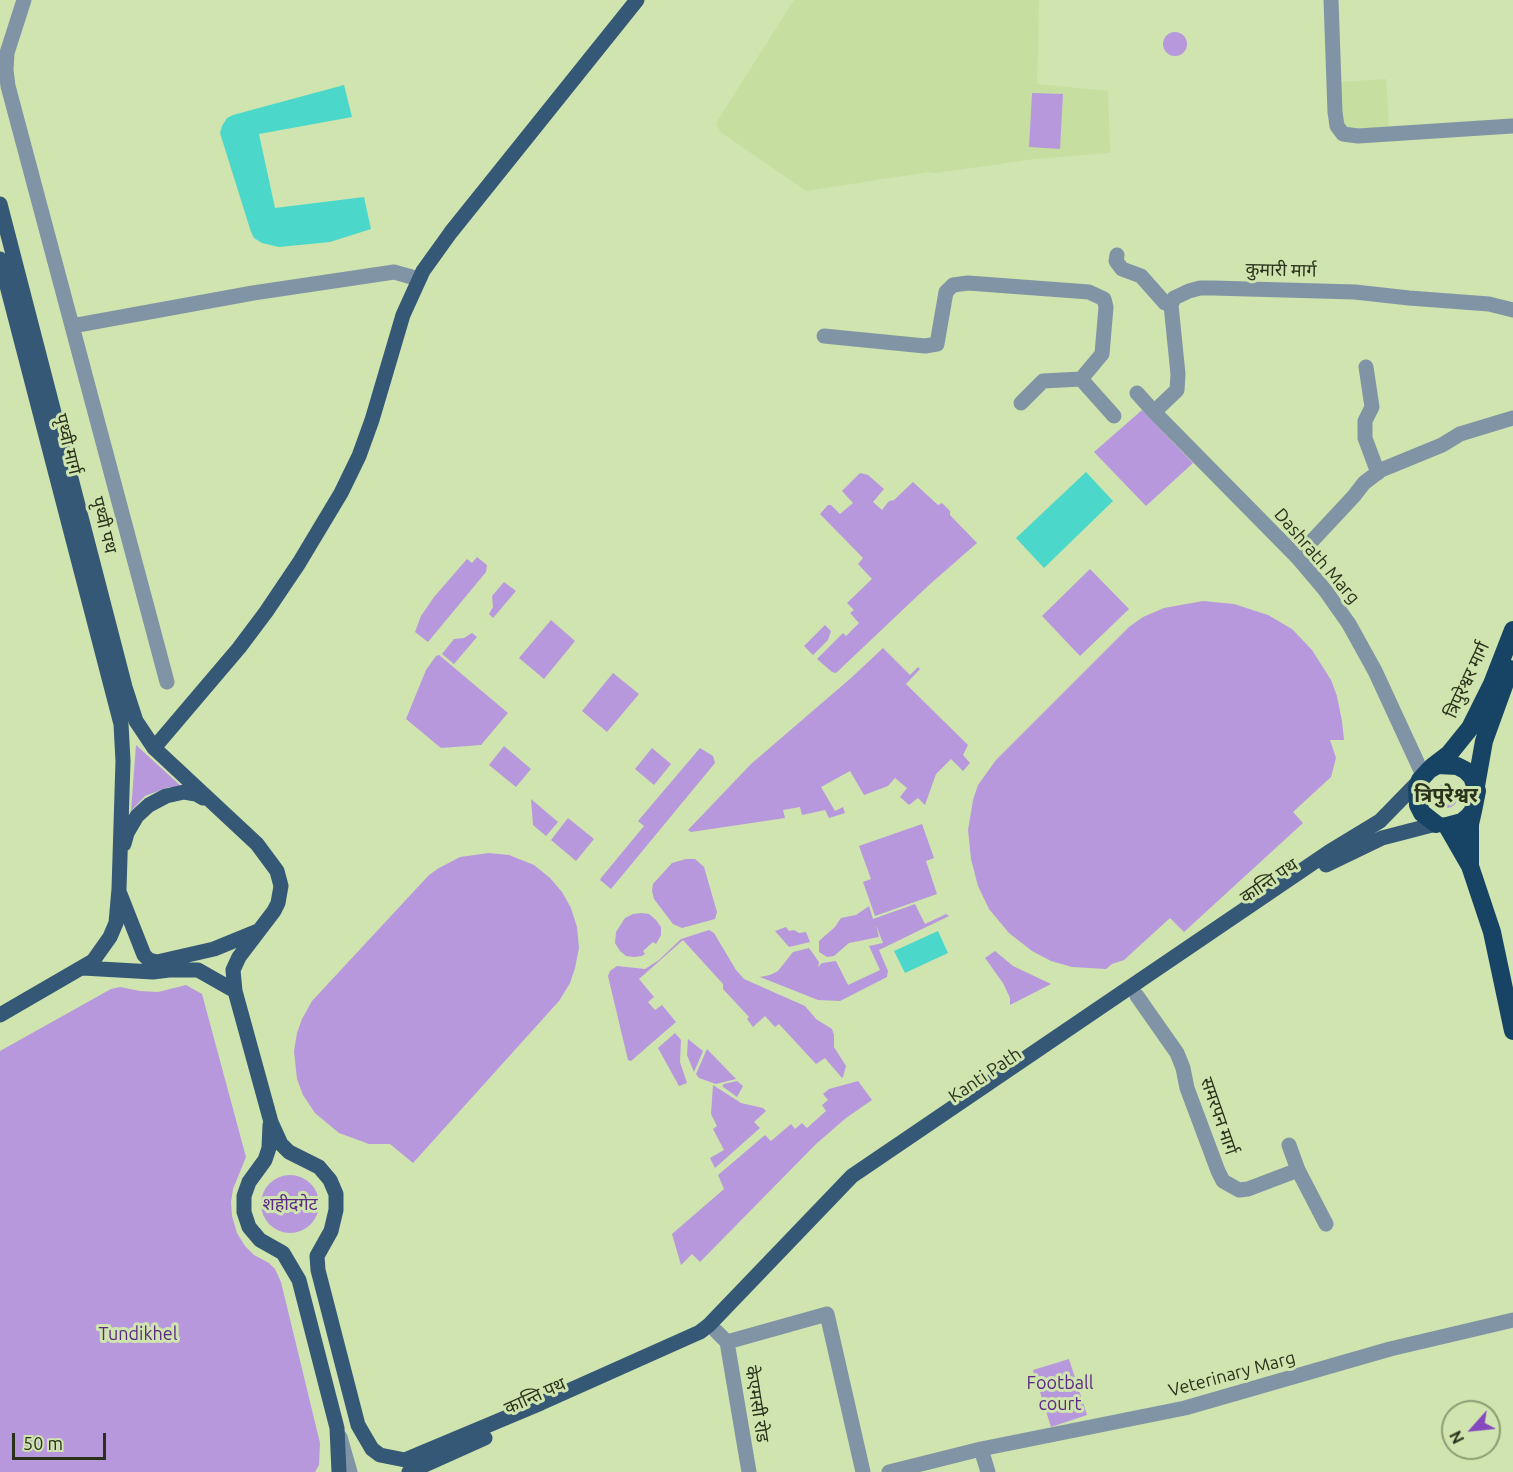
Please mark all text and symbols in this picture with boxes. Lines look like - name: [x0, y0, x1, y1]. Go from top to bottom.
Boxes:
- street label: कुमारी मार्ग: [1245, 259, 1317, 281]
- street label: पृथ्वी मार्ग: [50, 412, 86, 476]
- street label: पृथ्वी पथ: [87, 494, 121, 556]
- street label: Dashrath Marg: [1270, 504, 1364, 608]
- street label: त्रिपुरेश्वर मार्ग: [1440, 638, 1494, 722]
- district label: त्रिपुरेश्वर: [1414, 783, 1478, 807]
- street label: कान्ति पथ: [1236, 854, 1302, 908]
- street label: Kanti Path: [944, 1043, 1026, 1107]
- street label: समरपन मार्ग: [1196, 1075, 1242, 1157]
- park label: शहीदगेट: [262, 1193, 318, 1215]
- park label: Tundikhel: [99, 1323, 177, 1345]
- street label: Veterinary Marg: [1166, 1347, 1298, 1401]
- street label: केएमसी रोड: [740, 1364, 774, 1444]
- park label: Football court: [1027, 1372, 1093, 1414]
- street label: कान्ति पथ: [501, 1373, 569, 1419]
- north arrow: [1441, 1400, 1501, 1460]
- scale bar: [15, 1421, 110, 1459]
- text: N: [1446, 1428, 1467, 1447]
- text: 50 m: [23, 1433, 63, 1453]

